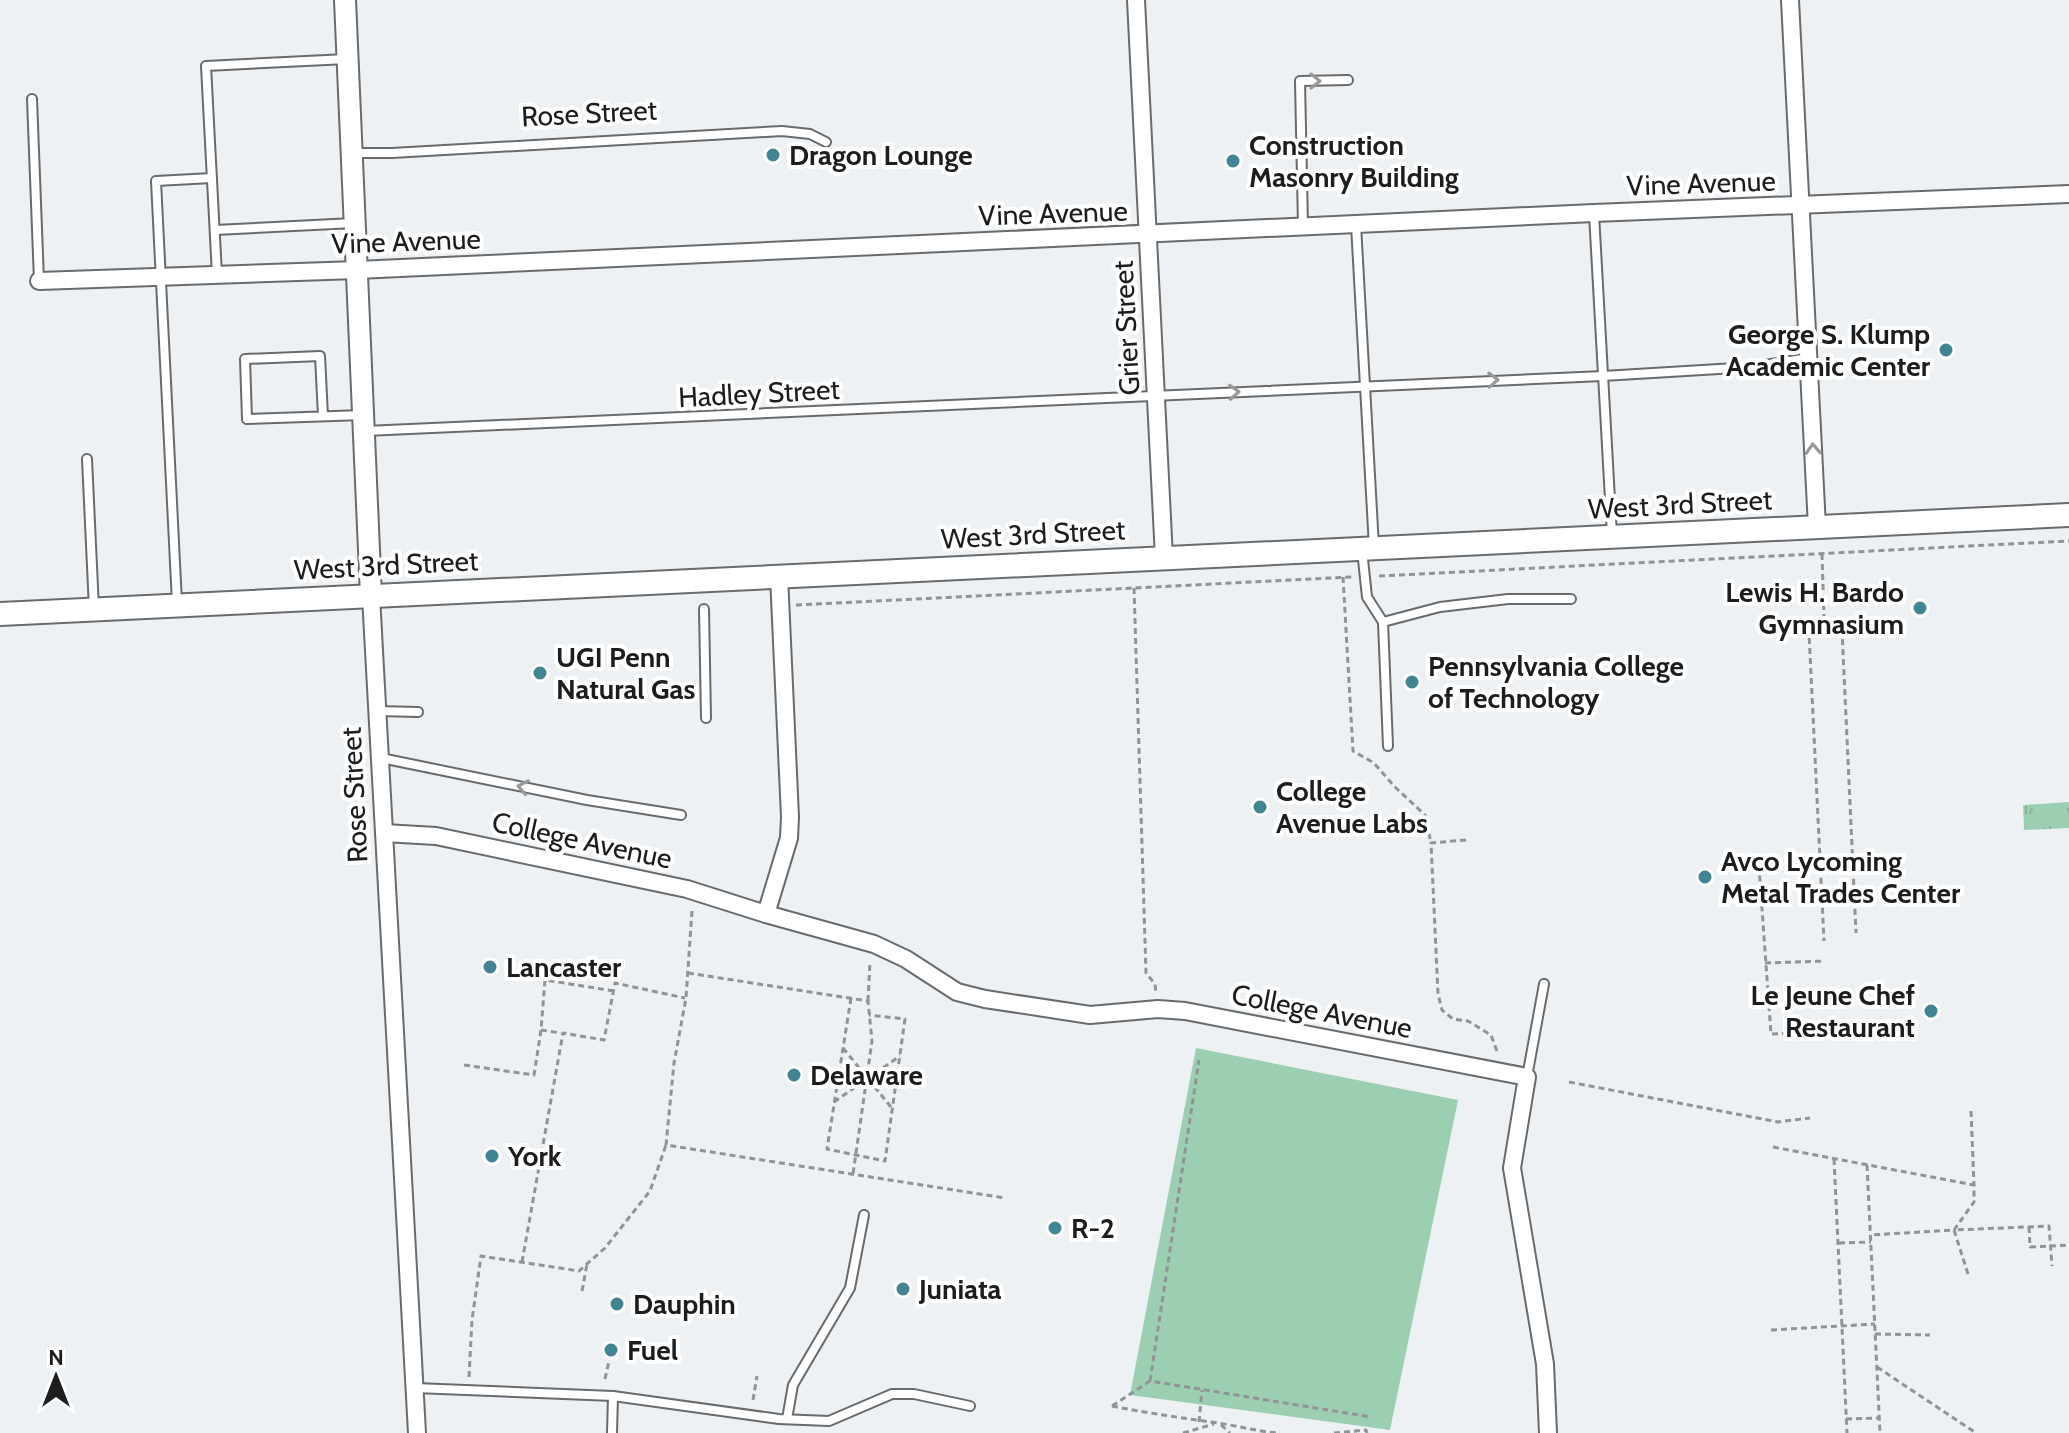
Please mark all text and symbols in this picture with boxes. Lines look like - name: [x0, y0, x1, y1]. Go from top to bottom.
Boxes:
- one-way arrow: [1309, 72, 1322, 89]
- street label: Rose Street: [520, 92, 658, 134]
- place label: Construction Masonry Building: [1249, 128, 1459, 194]
- place label: Dragon Lounge: [789, 138, 973, 172]
- marker: Dragon Lounge: [764, 146, 782, 164]
- marker: Construction Masonry Building: [1224, 152, 1242, 170]
- street label: Vine Avenue: [1626, 163, 1776, 203]
- street label: Vine Avenue: [978, 193, 1128, 233]
- street label: Vine Avenue: [331, 221, 481, 261]
- street label: Grier Street: [1105, 260, 1147, 396]
- place label: George S. Klump Academic Center: [1726, 317, 1931, 383]
- marker: George S. Klump Academic Center: [1937, 341, 1955, 359]
- street label: Hadley Street: [677, 372, 841, 414]
- one-way arrow: [1487, 372, 1500, 389]
- one-way arrow: [1227, 384, 1240, 401]
- one-way arrow: [1805, 442, 1822, 455]
- street label: West 3rd Street: [1587, 482, 1773, 526]
- street label: West 3rd Street: [940, 512, 1126, 556]
- street label: West 3rd Street: [293, 543, 479, 587]
- place label: Lewis H. Bardo Gymnasium: [1725, 575, 1904, 641]
- marker: Lewis H. Bardo Gymnasium: [1911, 599, 1929, 617]
- place label: UGI Penn Natural Gas: [556, 640, 696, 706]
- place label: Pennsylvania College of Technology: [1428, 649, 1684, 715]
- marker: UGI Penn Natural Gas: [531, 664, 549, 682]
- marker: Pennsylvania College of Technology: [1403, 673, 1421, 691]
- street label: Rose Street: [333, 726, 375, 864]
- place label: College Avenue Labs: [1276, 774, 1428, 840]
- one-way arrow: [517, 779, 530, 796]
- marker: College Avenue Labs: [1251, 798, 1269, 816]
- street label: College Avenue: [489, 804, 675, 876]
- place label: Avco Lycoming Metal Trades Center: [1721, 844, 1961, 910]
- marker: Avco Lycoming Metal Trades Center: [1696, 868, 1714, 886]
- place label: Lancaster: [506, 950, 622, 984]
- marker: Lancaster: [481, 958, 499, 976]
- street label: College Avenue: [1229, 977, 1415, 1045]
- place label: Le Jeune Chef Restaurant: [1750, 978, 1915, 1044]
- marker: Le Jeune Chef Restaurant: [1922, 1002, 1940, 1020]
- place label: Delaware: [810, 1058, 923, 1092]
- marker: Delaware: [785, 1066, 803, 1084]
- place label: York: [507, 1139, 562, 1173]
- marker: York: [483, 1147, 501, 1165]
- place label: R-2: [1071, 1211, 1115, 1245]
- marker: R-2: [1046, 1219, 1064, 1237]
- place label: Juniata: [918, 1272, 1002, 1306]
- marker: Juniata: [894, 1280, 912, 1298]
- place label: Dauphin: [633, 1287, 736, 1321]
- marker: Dauphin: [608, 1295, 626, 1313]
- place label: Fuel: [627, 1333, 678, 1367]
- north arrow: [16, 1337, 96, 1417]
- marker: Fuel: [602, 1341, 620, 1359]
- text: N: [48, 1344, 64, 1371]

